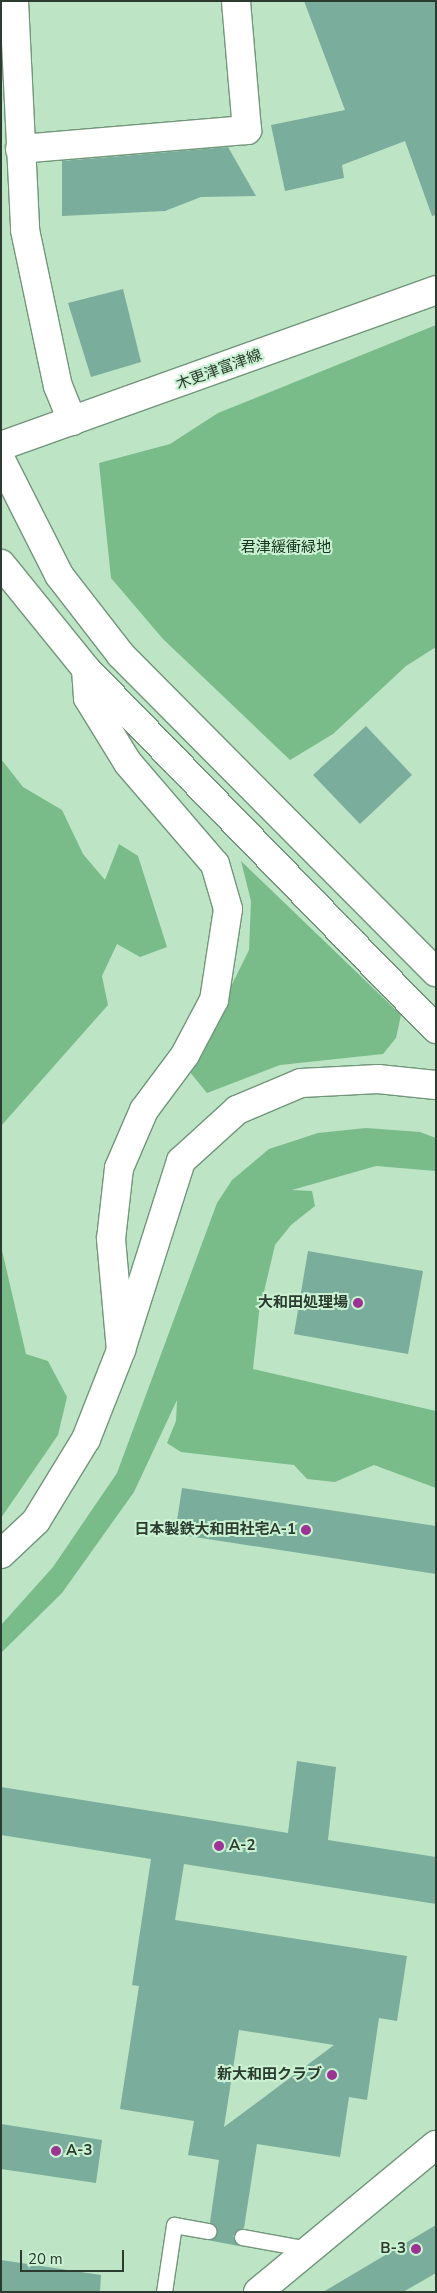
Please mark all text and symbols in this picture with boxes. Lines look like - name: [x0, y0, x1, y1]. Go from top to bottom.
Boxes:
- street label: 木更津富津線: [174, 346, 264, 394]
- park label: 君津緩衝緑地: [241, 539, 331, 557]
- place label: 大和田処理場: [258, 1294, 348, 1312]
- marker: 大和田処理場: [352, 1297, 364, 1309]
- place label: 日本製鉄大和田社宅A-1: [135, 1521, 296, 1539]
- marker: 日本製鉄大和田社宅A-1: [300, 1524, 312, 1536]
- place label: A-2: [229, 1837, 255, 1855]
- marker: A-2: [213, 1840, 225, 1852]
- place label: 新大和田クラブ: [217, 2066, 322, 2084]
- marker: 新大和田クラブ: [326, 2069, 338, 2081]
- place label: A-3: [66, 2142, 92, 2160]
- marker: A-3: [50, 2145, 62, 2157]
- scale bar: [22, 2240, 126, 2272]
- place label: B-3: [380, 2240, 406, 2258]
- marker: B-3: [410, 2243, 422, 2255]
- text: 20 m: [28, 2249, 63, 2269]

